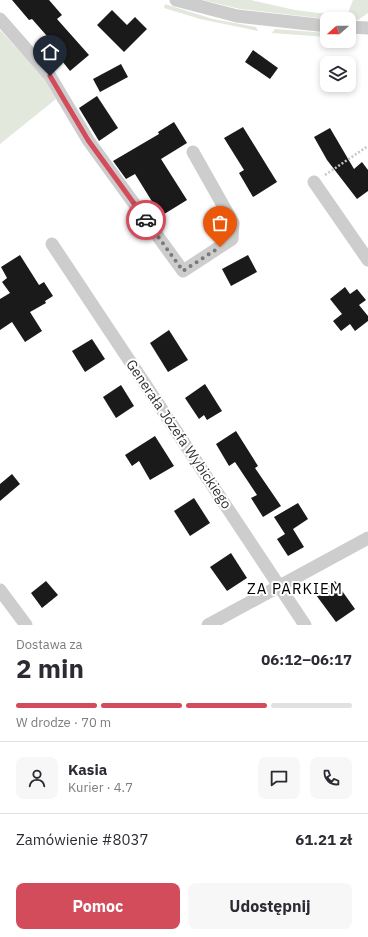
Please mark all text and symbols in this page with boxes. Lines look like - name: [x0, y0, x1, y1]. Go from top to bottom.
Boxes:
- north arrow: [320, 12, 356, 48]
- map controls: [320, 12, 356, 92]
- pin: [33, 35, 67, 76]
- icon: home: [39, 41, 61, 63]
- button: layers: [320, 56, 356, 92]
- courier: [126, 200, 166, 240]
- pin: [203, 206, 237, 247]
- icon: car: [135, 209, 157, 231]
- icon: bag: [209, 212, 231, 234]
- street label: Generała Józefa Wybickiego: [122, 356, 236, 512]
- district label: ZA PARKIEM: [247, 579, 343, 598]
- text: Dostawa za: [16, 636, 83, 653]
- text: 06:12–06:17: [261, 650, 352, 669]
- text: 2 min: [16, 651, 84, 685]
- text: W drodze · 70 m: [16, 714, 111, 731]
- button: person: [16, 757, 58, 799]
- button: chat: [258, 757, 300, 799]
- button: phone: [310, 757, 352, 799]
- text: Kasia: [68, 760, 107, 779]
- text: Kurier · 4.7: [68, 779, 133, 796]
- text: Zamówienie #8037: [16, 830, 148, 849]
- text: 61.21 zł: [295, 830, 352, 849]
- button: Pomoc: [16, 883, 180, 929]
- button: Udostępnij: [188, 883, 352, 929]

